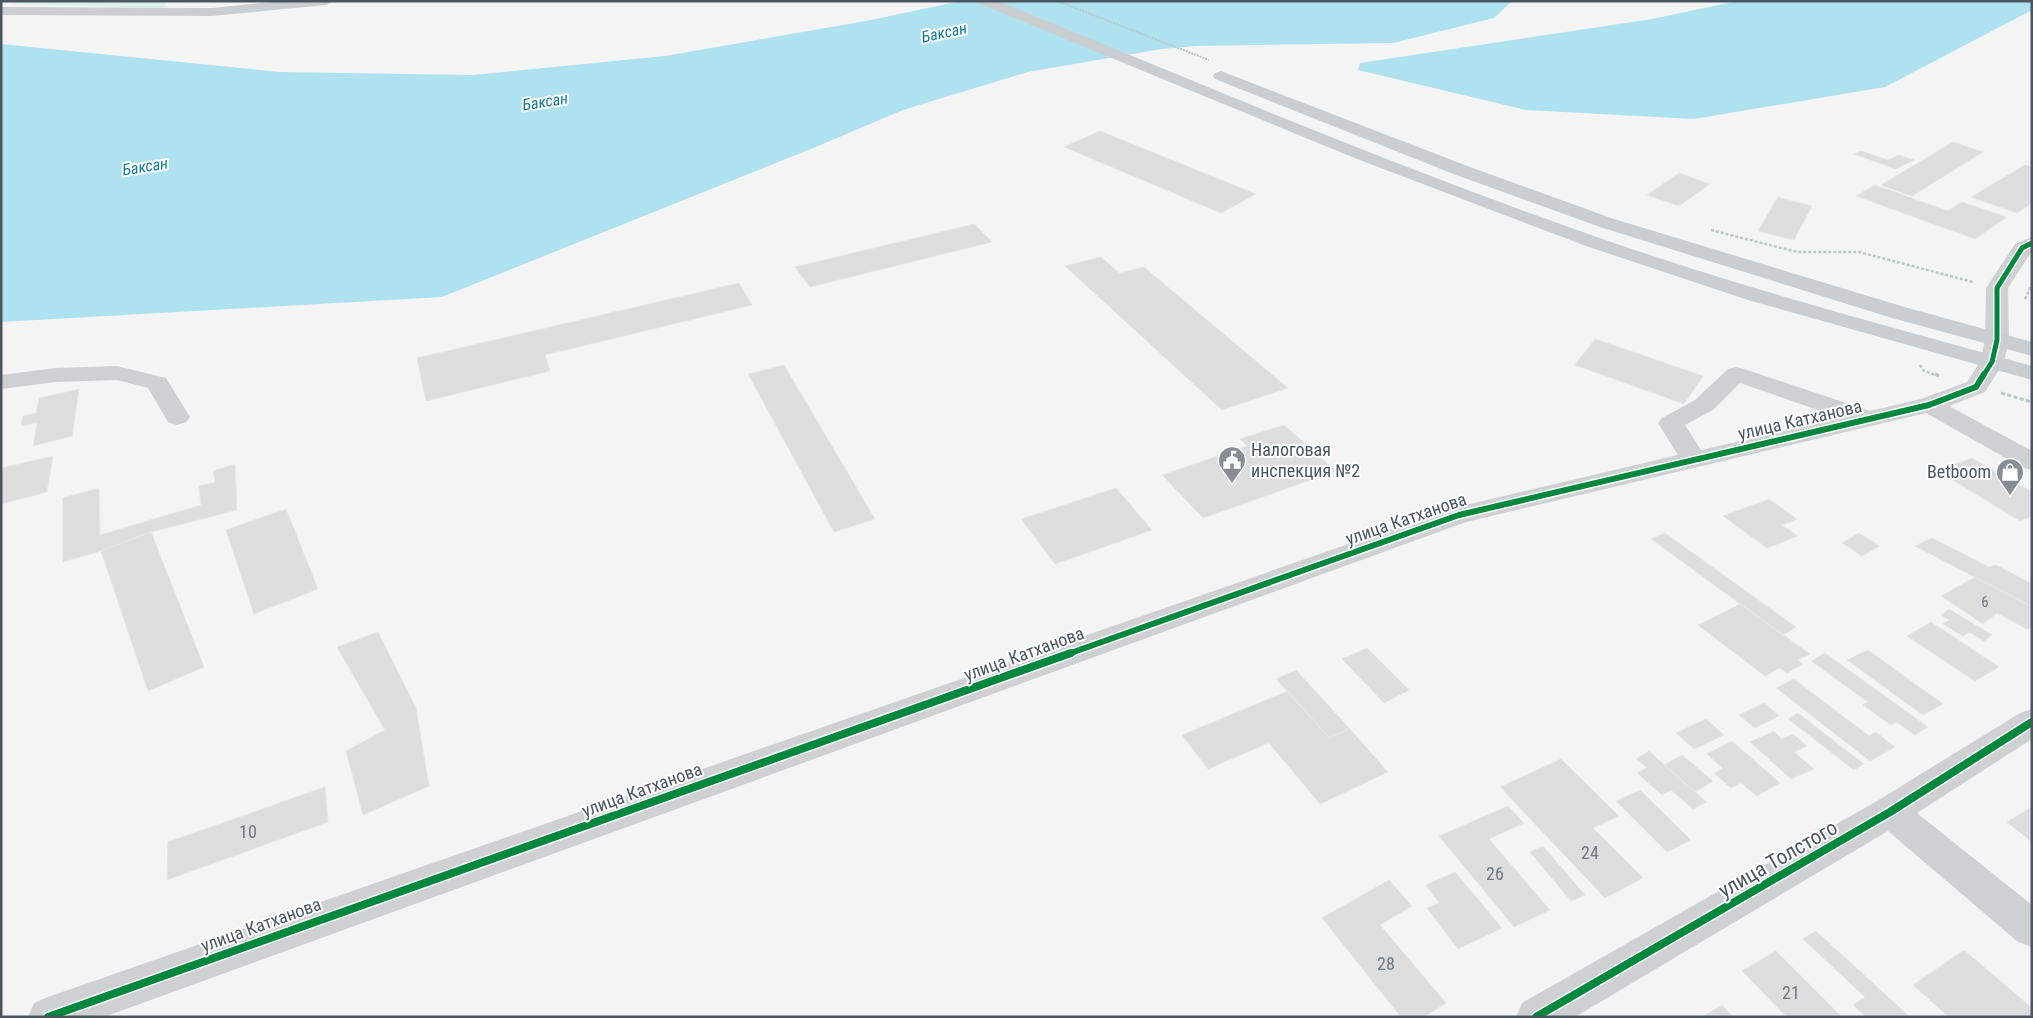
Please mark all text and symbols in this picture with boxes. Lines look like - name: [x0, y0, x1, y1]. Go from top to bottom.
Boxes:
- water label: Баксан: [920, 18, 969, 47]
- water label: Баксан: [521, 89, 569, 114]
- water label: Баксан: [121, 154, 169, 179]
- street label: улица Катханова: [1736, 395, 1864, 444]
- place label: Налоговая инспекция №2: [1251, 439, 1360, 481]
- public building icon: Налоговая инспекция №2: [1217, 445, 1247, 484]
- shop icon: Betboom: [1995, 457, 2025, 496]
- place label: Betboom: [1927, 461, 1991, 482]
- street label: улица Катханова: [1343, 488, 1469, 549]
- house number: 6: [1981, 593, 1989, 611]
- street label: улица Катханова: [961, 622, 1087, 685]
- street label: улица Катханова: [579, 758, 705, 821]
- street label: улица Толстого: [1714, 815, 1842, 903]
- house number: 10: [239, 821, 257, 842]
- house number: 24: [1581, 842, 1599, 863]
- house number: 26: [1486, 863, 1504, 884]
- street label: улица Катханова: [198, 893, 324, 956]
- house number: 28: [1377, 953, 1395, 974]
- house number: 21: [1782, 982, 1800, 1003]

